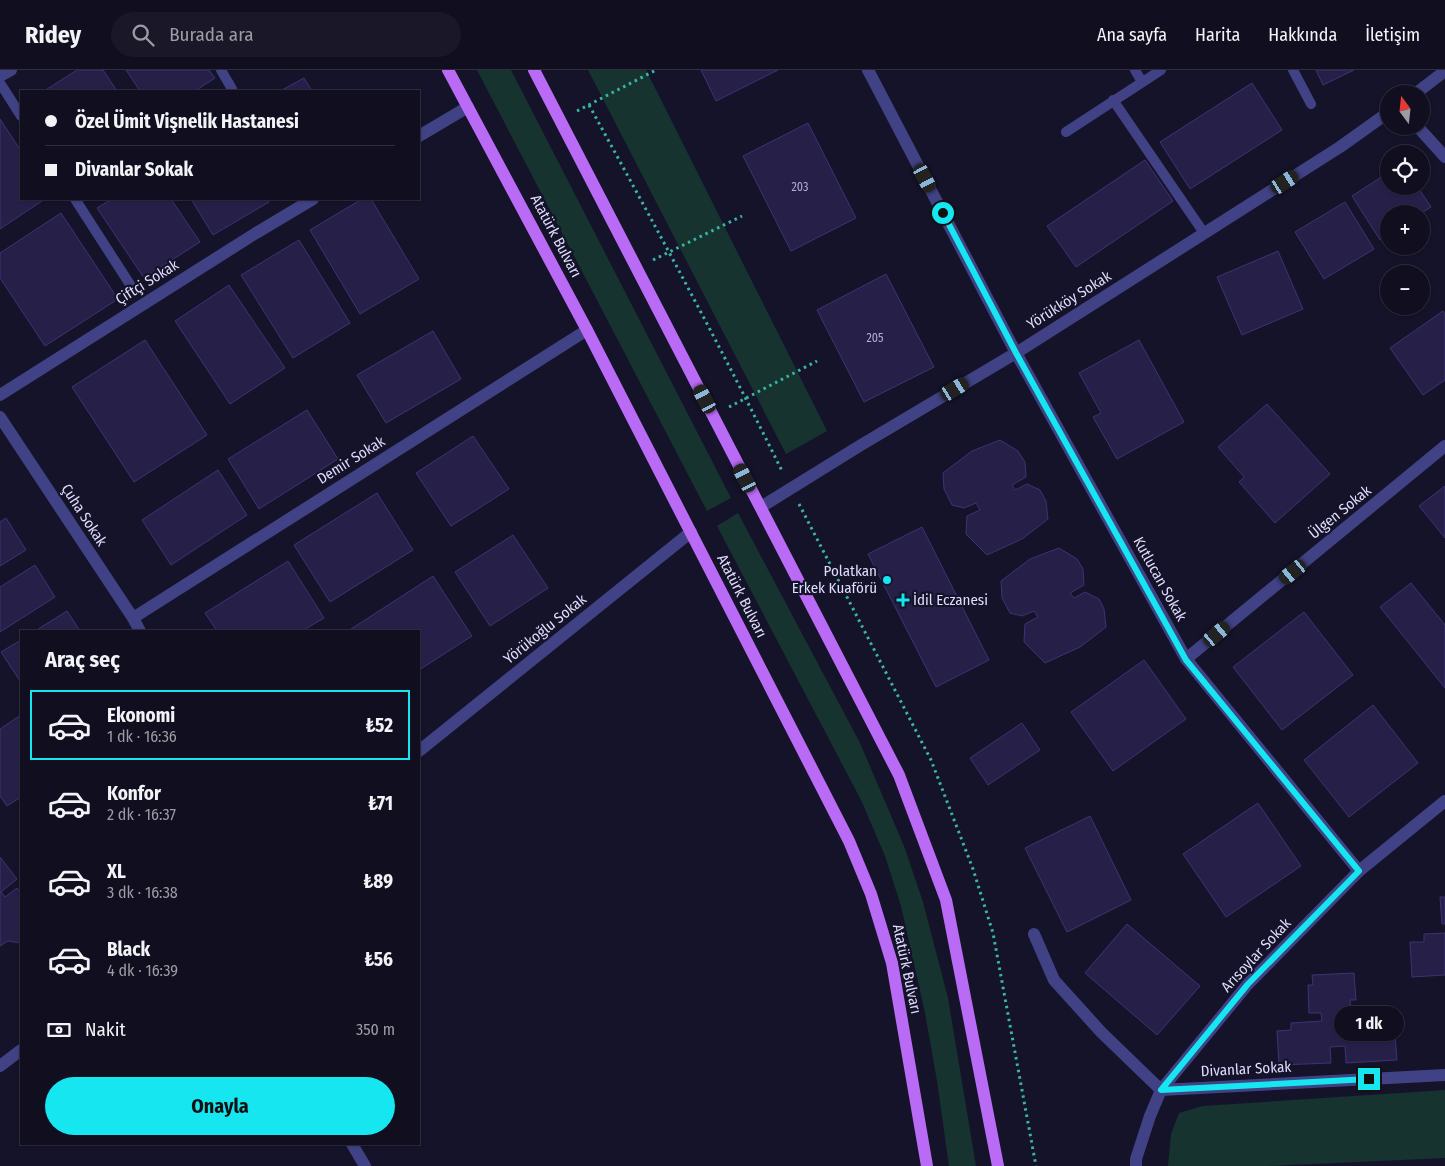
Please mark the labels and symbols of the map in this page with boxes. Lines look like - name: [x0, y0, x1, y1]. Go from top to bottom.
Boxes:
- north arrow: [1380, 85, 1430, 135]
- car: [911, 161, 938, 195]
- car: [1268, 168, 1301, 196]
- house number: 203: [792, 180, 808, 194]
- street label: Atatürk Bulvarı: [527, 191, 585, 281]
- route start: [932, 202, 954, 224]
- street label: Çiftçi Sokak: [112, 256, 182, 308]
- street label: Yörükköy Sokak: [1024, 267, 1114, 333]
- house number: 205: [866, 331, 884, 345]
- car: [938, 375, 971, 403]
- car: [691, 382, 718, 416]
- street label: Demir Sokak: [314, 432, 388, 488]
- car: [731, 461, 758, 495]
- street label: Çuha Sokak: [57, 481, 111, 549]
- street label: Ülgen Sokak: [1305, 481, 1375, 543]
- street label: Kutlucan Sokak: [1129, 534, 1191, 624]
- street label: Atatürk Bulvarı: [713, 551, 771, 641]
- car: [1276, 557, 1309, 587]
- place label: Polatkan Erkek Kuaförü: [792, 562, 877, 597]
- marker: Polatkan Erkek Kuaförü: [881, 574, 893, 586]
- street label: Yörükoğlu Sokak: [500, 590, 590, 668]
- place label: İdil Eczanesi: [913, 591, 988, 609]
- marker: İdil Eczanesi: [897, 594, 909, 606]
- car: [1200, 619, 1233, 649]
- street label: Arısoylar Sokak: [1217, 914, 1295, 996]
- street label: Atatürk Bulvarı: [889, 923, 925, 1015]
- callout: 1 dk: [1334, 1006, 1404, 1042]
- street label: Divanlar Sokak: [1200, 1058, 1292, 1080]
- route end: [1358, 1068, 1380, 1090]

